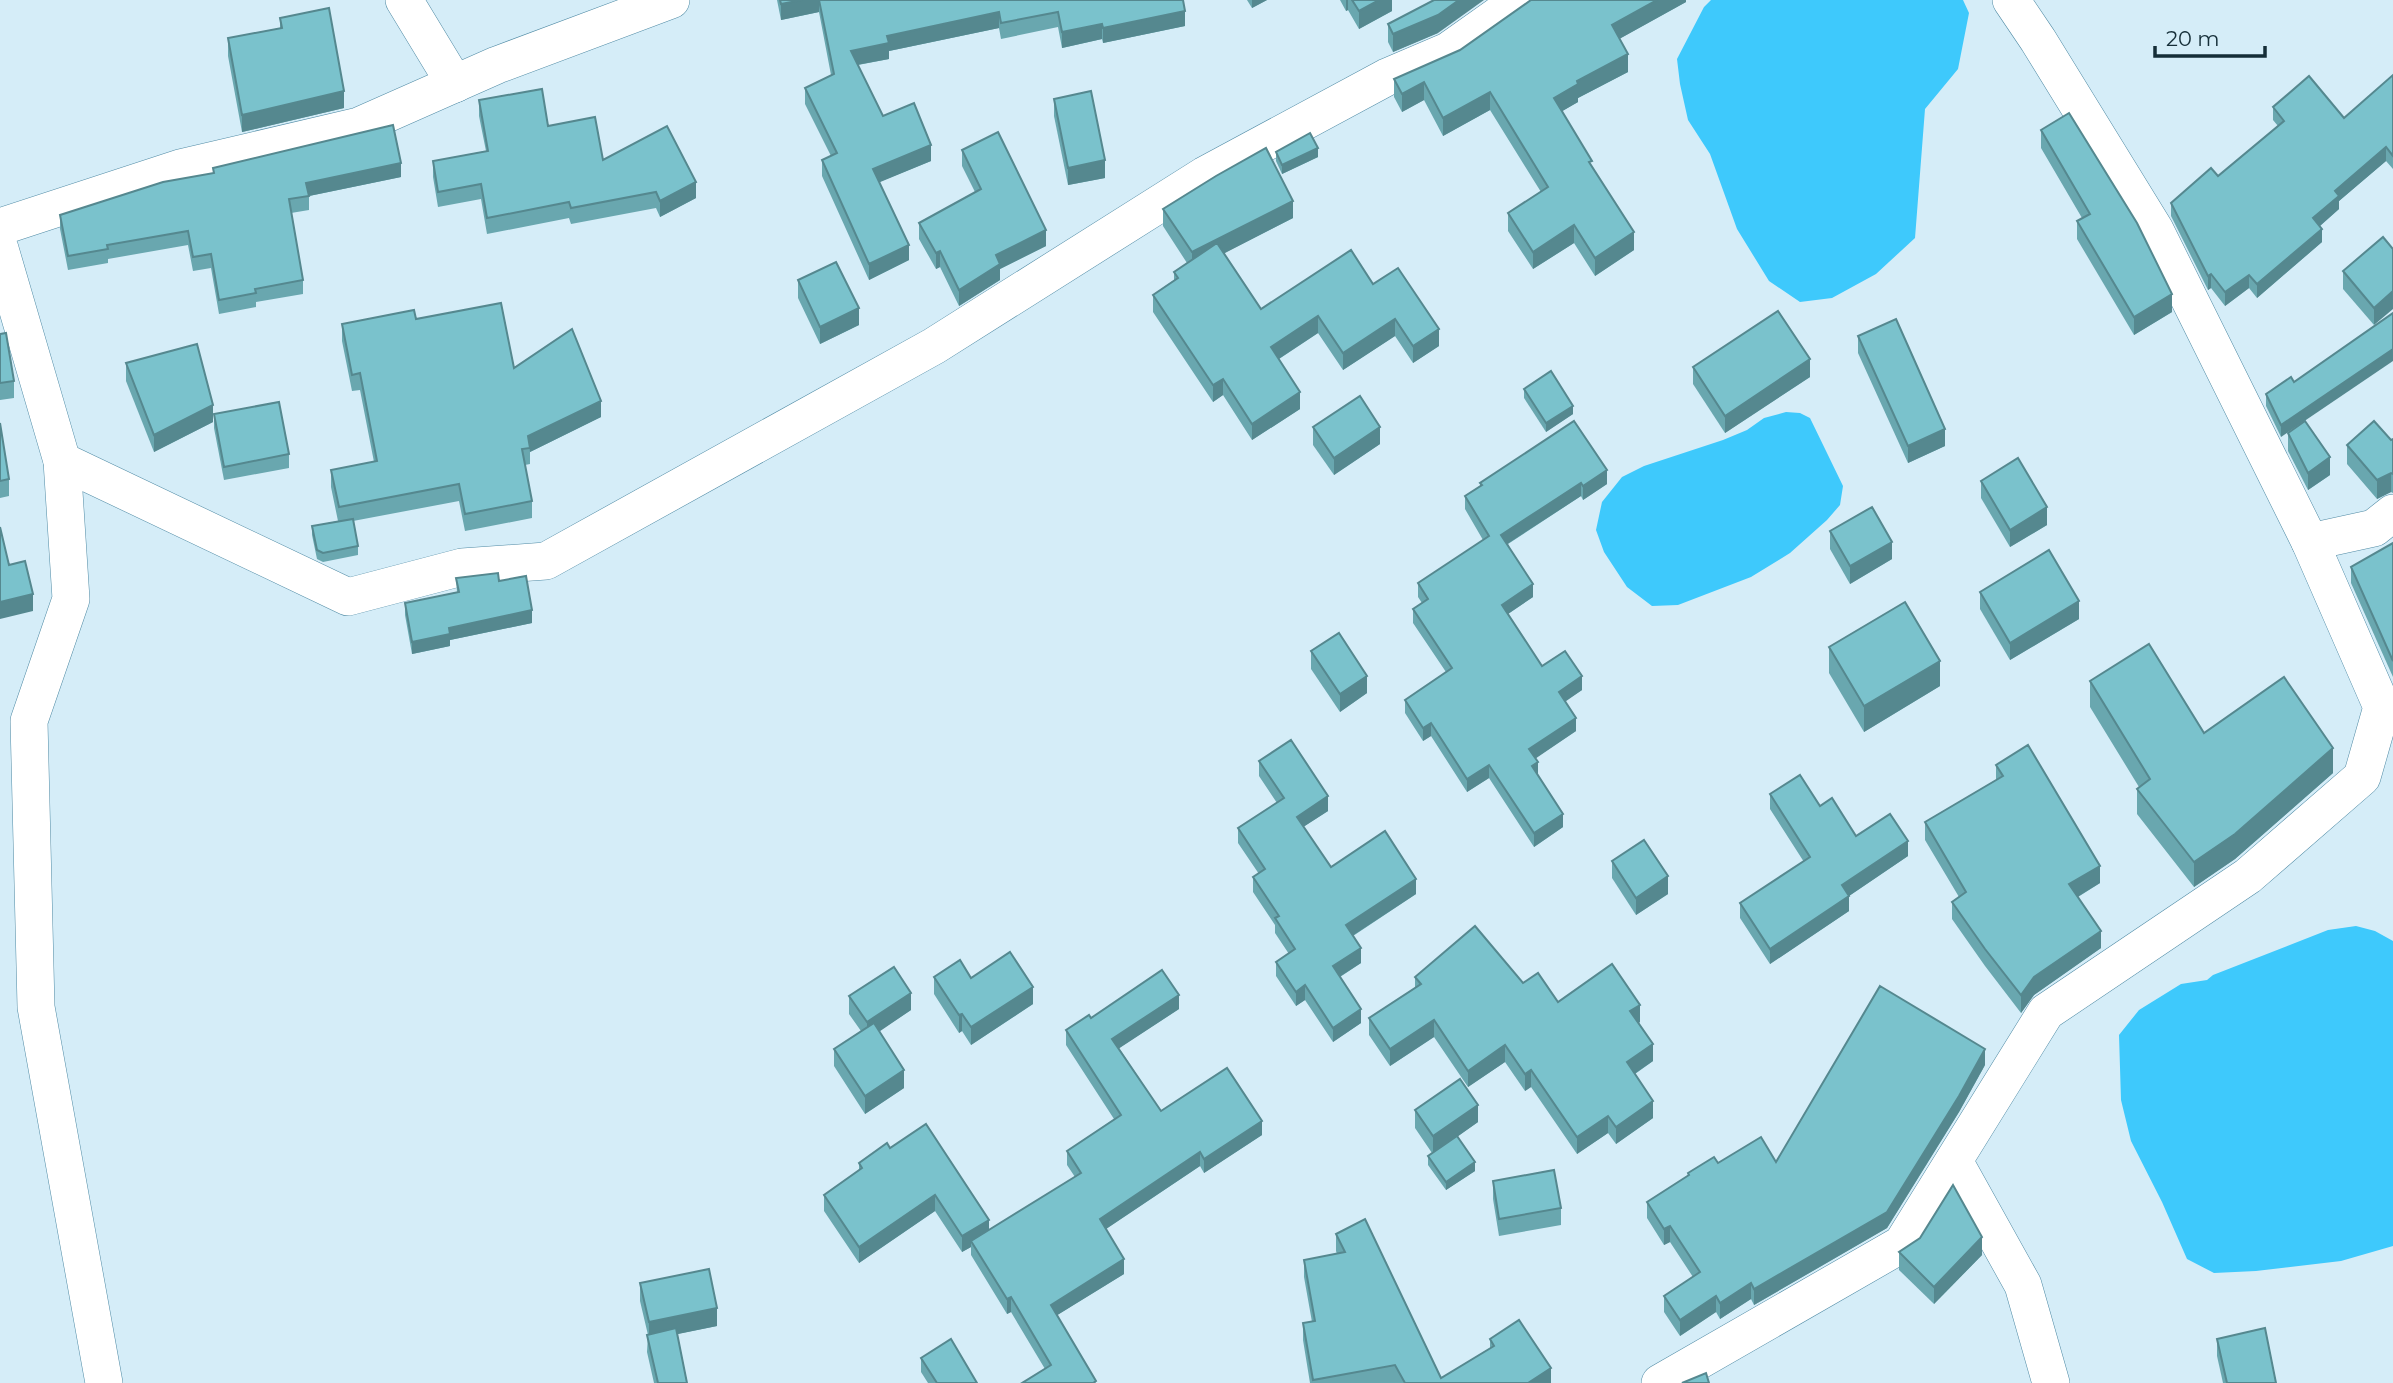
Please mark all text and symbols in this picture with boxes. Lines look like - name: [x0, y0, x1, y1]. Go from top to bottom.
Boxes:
- scale bar: [2155, 14, 2265, 58]
- text: 20 m: [2166, 26, 2220, 51]

